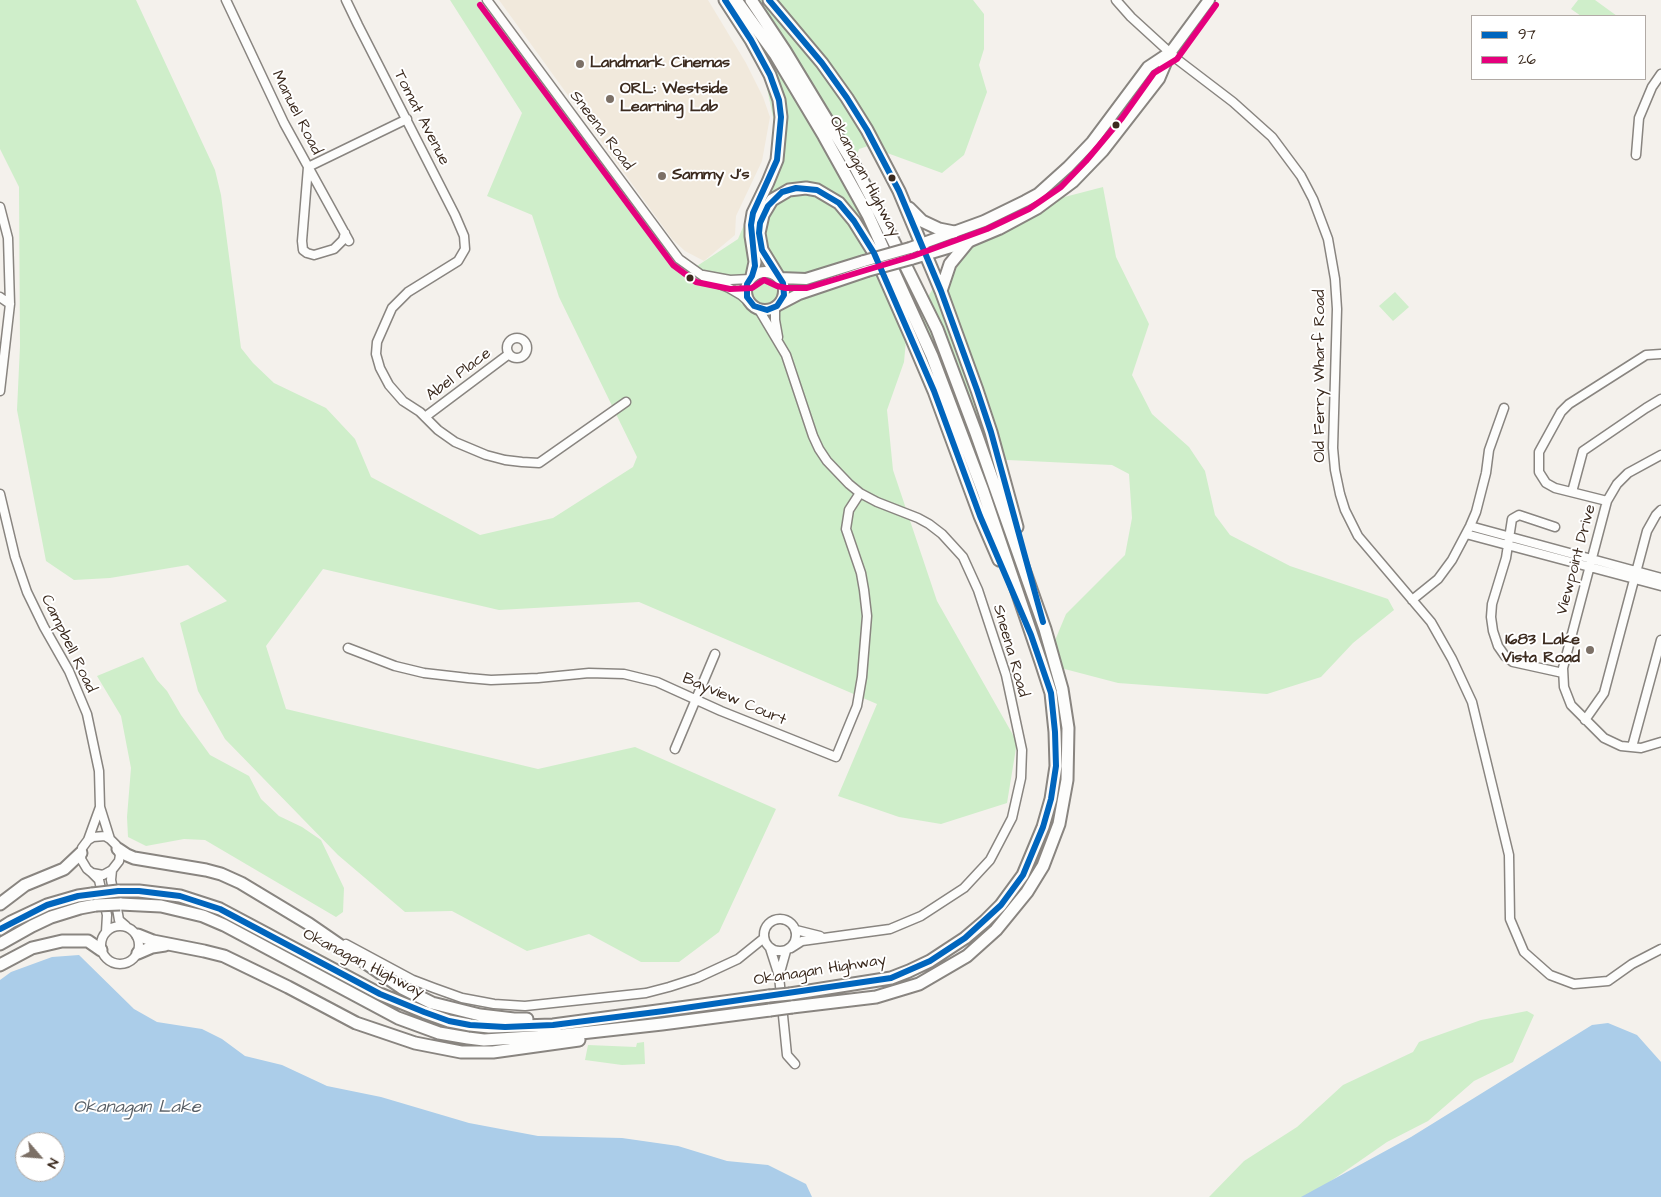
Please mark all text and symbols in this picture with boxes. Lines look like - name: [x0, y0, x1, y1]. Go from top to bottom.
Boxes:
- legend: [1471, 15, 1646, 80]
- text: 97: [1518, 24, 1536, 45]
- text: 26: [1518, 49, 1536, 70]
- place label: Landmark Cinemas: [590, 54, 730, 74]
- marker: Landmark Cinemas: [574, 58, 586, 70]
- street label: Tomat Avenue: [389, 67, 453, 169]
- street label: Manuel Road: [267, 68, 325, 158]
- place label: ORL: Westside Learning Lab: [620, 80, 728, 118]
- street label: Sneena Road: [565, 87, 637, 175]
- marker: ORL: Westside Learning Lab: [604, 93, 616, 105]
- street label: Okanagan Highway: [824, 113, 904, 241]
- unlabelled marker: [1111, 120, 1121, 130]
- place label: Sammy J’s: [672, 166, 750, 186]
- marker: Sammy J’s: [656, 170, 668, 182]
- unlabelled marker: [887, 173, 897, 183]
- unlabelled marker: [685, 273, 695, 283]
- street label: Old Ferry Wharf Road: [1311, 289, 1331, 463]
- street label: Abel Place: [423, 344, 495, 406]
- street label: Viewpoint Drive: [1553, 503, 1601, 617]
- street label: Campbell Road: [36, 592, 100, 696]
- street label: Sneena Road: [988, 603, 1032, 699]
- place label: 1683 Lake Vista Road: [1502, 631, 1580, 669]
- marker: 1683 Lake Vista Road: [1584, 644, 1596, 656]
- street label: Bayview Court: [679, 670, 789, 730]
- street label: Okanagan Highway: [299, 925, 427, 1003]
- street label: Okanagan Highway: [752, 951, 888, 991]
- water label: Okanagan Lake: [73, 1097, 201, 1119]
- north arrow: [15, 1132, 65, 1182]
- text: N: [42, 1155, 63, 1172]

